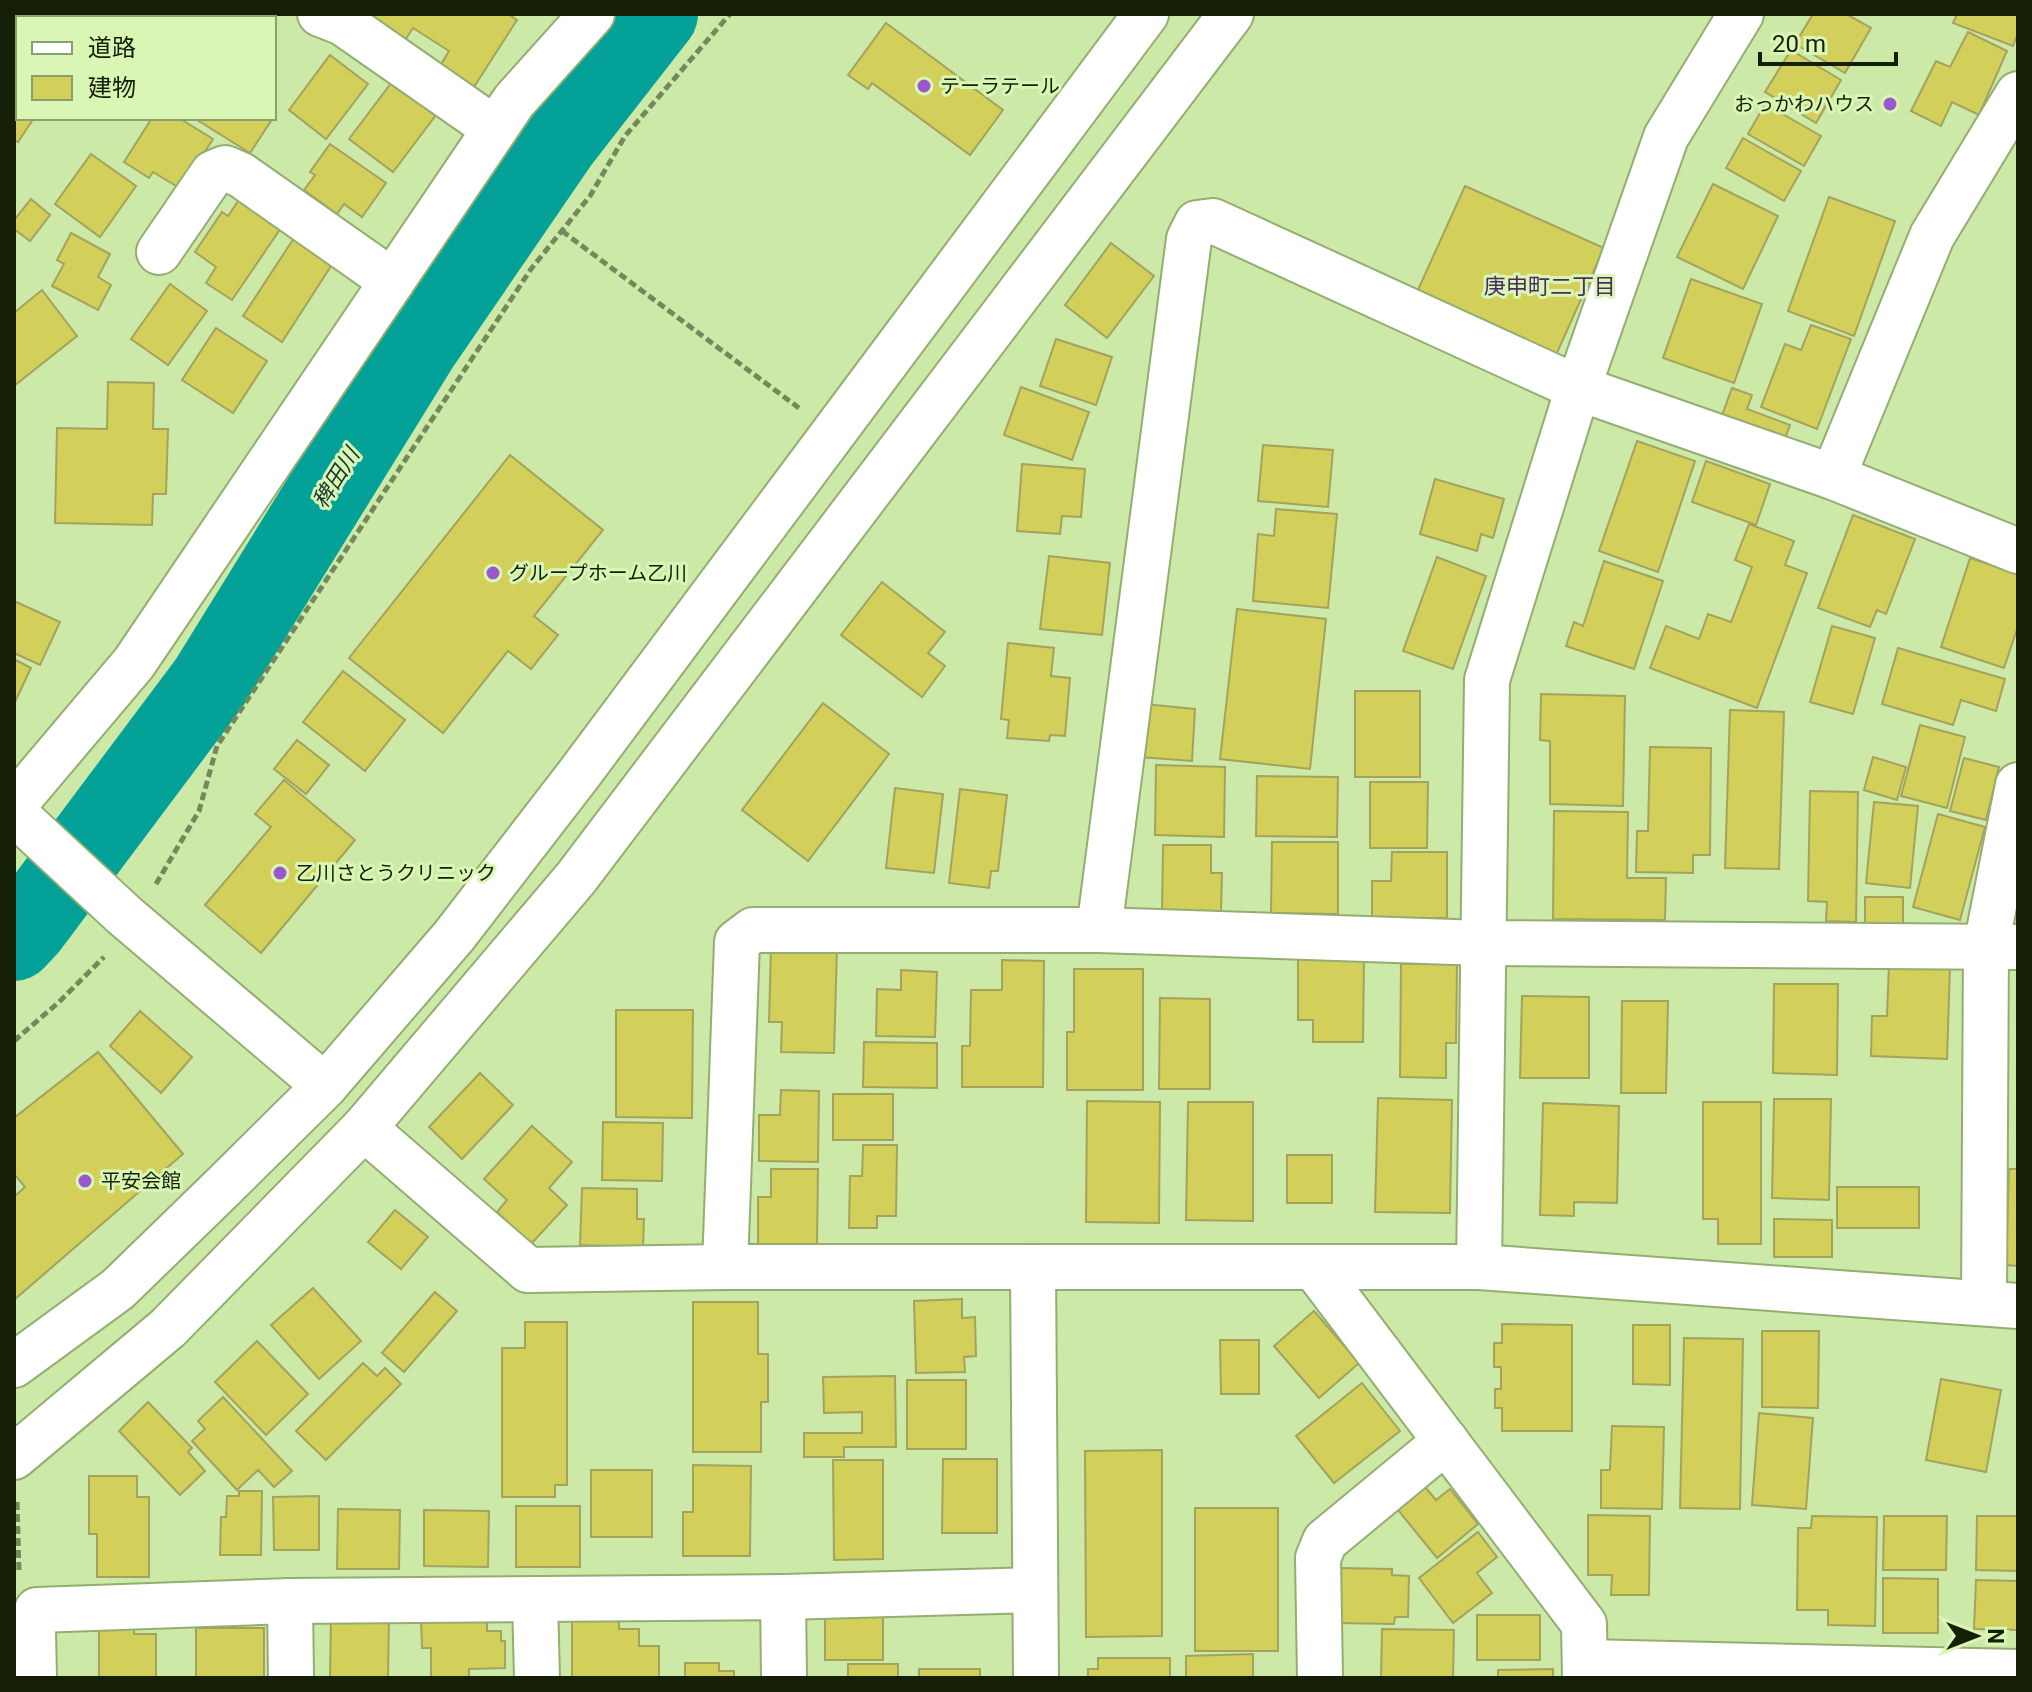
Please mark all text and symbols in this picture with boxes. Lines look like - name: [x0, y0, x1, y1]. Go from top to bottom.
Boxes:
- legend: [16, 16, 276, 120]
- scale bar: [1760, 16, 1896, 66]
- text: 20 m: [1772, 30, 1826, 58]
- text: 道路: [88, 34, 136, 62]
- text: 建物: [88, 74, 136, 102]
- place label: テーラテール: [940, 74, 1060, 98]
- marker: テーラテール: [915, 77, 933, 95]
- place label: おっかわハウス: [1734, 92, 1874, 116]
- marker: おっかわハウス: [1881, 95, 1899, 113]
- district label: 庚申町二丁目: [1484, 274, 1616, 299]
- water label: 稗田川: [308, 442, 365, 513]
- place label: グループホーム乙川: [509, 561, 687, 585]
- marker: グループホーム乙川: [484, 564, 502, 582]
- place label: 乙川さとうクリニック: [296, 861, 496, 885]
- marker: 乙川さとうクリニック: [271, 864, 289, 882]
- place label: 平安会館: [101, 1169, 181, 1193]
- marker: 平安会館: [76, 1172, 94, 1190]
- north arrow: [1936, 1596, 2016, 1676]
- text: N: [1983, 1628, 2008, 1644]

